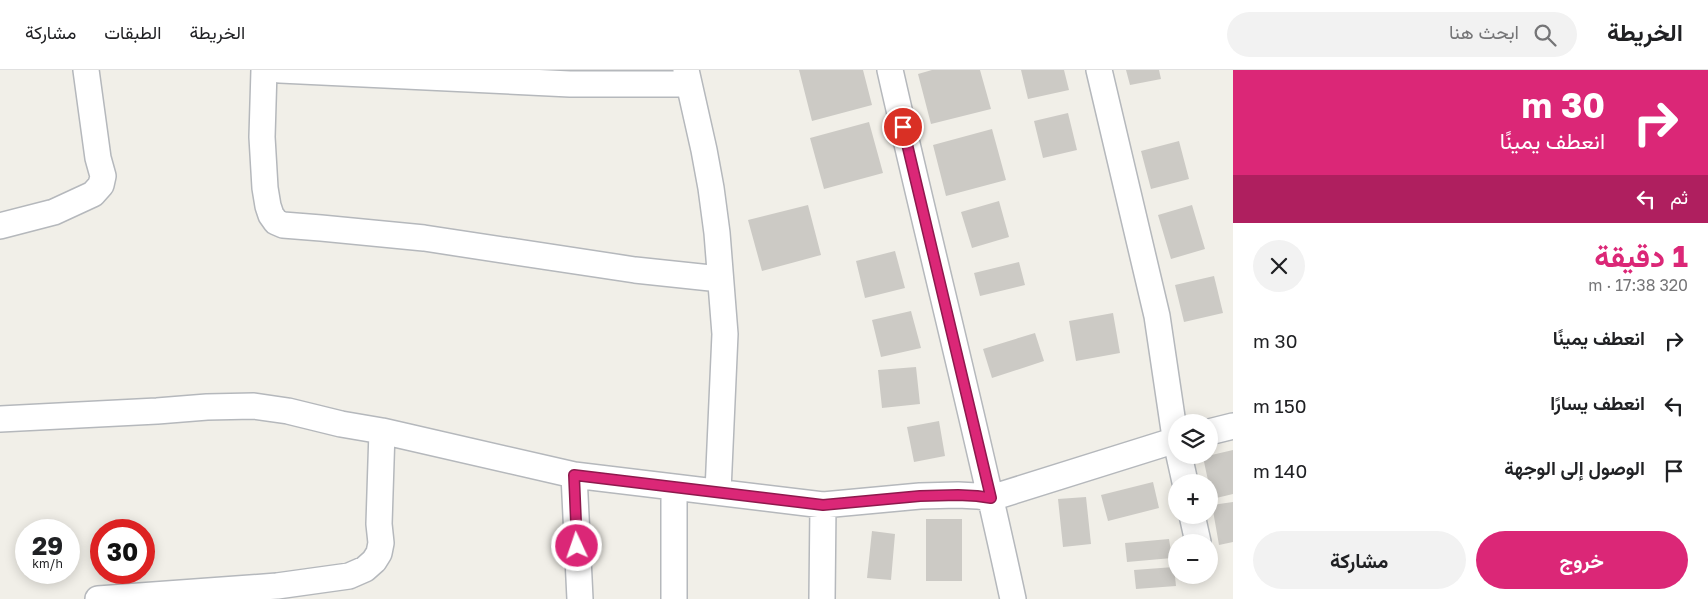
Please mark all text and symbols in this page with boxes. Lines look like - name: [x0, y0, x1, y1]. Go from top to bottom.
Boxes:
- search box: [1227, 12, 1577, 57]
- text: الخريطة: [1607, 17, 1683, 46]
- text: ابحث هنا: [1449, 20, 1519, 43]
- text: مشاركة: [25, 21, 76, 43]
- text: الطبقات: [104, 21, 161, 43]
- text: الخريطة: [189, 21, 245, 43]
- icon: search: [1531, 21, 1559, 49]
- text: 30 m: [1521, 84, 1605, 126]
- icon: right: [1623, 90, 1688, 155]
- pin: [882, 106, 924, 148]
- icon: arrive: [889, 113, 917, 141]
- text: انعطف يمينًا: [1500, 127, 1605, 154]
- icon: left: [1632, 185, 1660, 213]
- text: ثم: [1670, 185, 1688, 208]
- text: 1 دقيقة: [1594, 238, 1688, 274]
- button: close: [1253, 240, 1305, 292]
- text: 320 m · 17:38: [1588, 275, 1688, 295]
- text: انعطف يمينًا: [1553, 326, 1645, 349]
- icon: right: [1660, 327, 1688, 355]
- text: 30 m: [1253, 329, 1298, 352]
- text: انعطف يسارًا: [1550, 391, 1645, 414]
- icon: left: [1660, 392, 1688, 420]
- text: 150 m: [1253, 394, 1307, 417]
- map controls: [1168, 414, 1218, 584]
- button: layers: [1168, 414, 1218, 464]
- text: الوصول إلى الوجهة: [1504, 456, 1645, 479]
- icon: arrive: [1660, 457, 1688, 485]
- text: 140 m: [1253, 459, 1307, 482]
- button: +: [1168, 474, 1218, 524]
- speed limit sign: 30: [90, 519, 155, 584]
- position arrow: [550, 519, 602, 571]
- text: 29: [32, 530, 63, 561]
- button: مشاركة: [1253, 531, 1466, 589]
- button: خروج: [1476, 531, 1688, 589]
- button: −: [1168, 534, 1218, 584]
- text: km/h: [32, 556, 63, 571]

